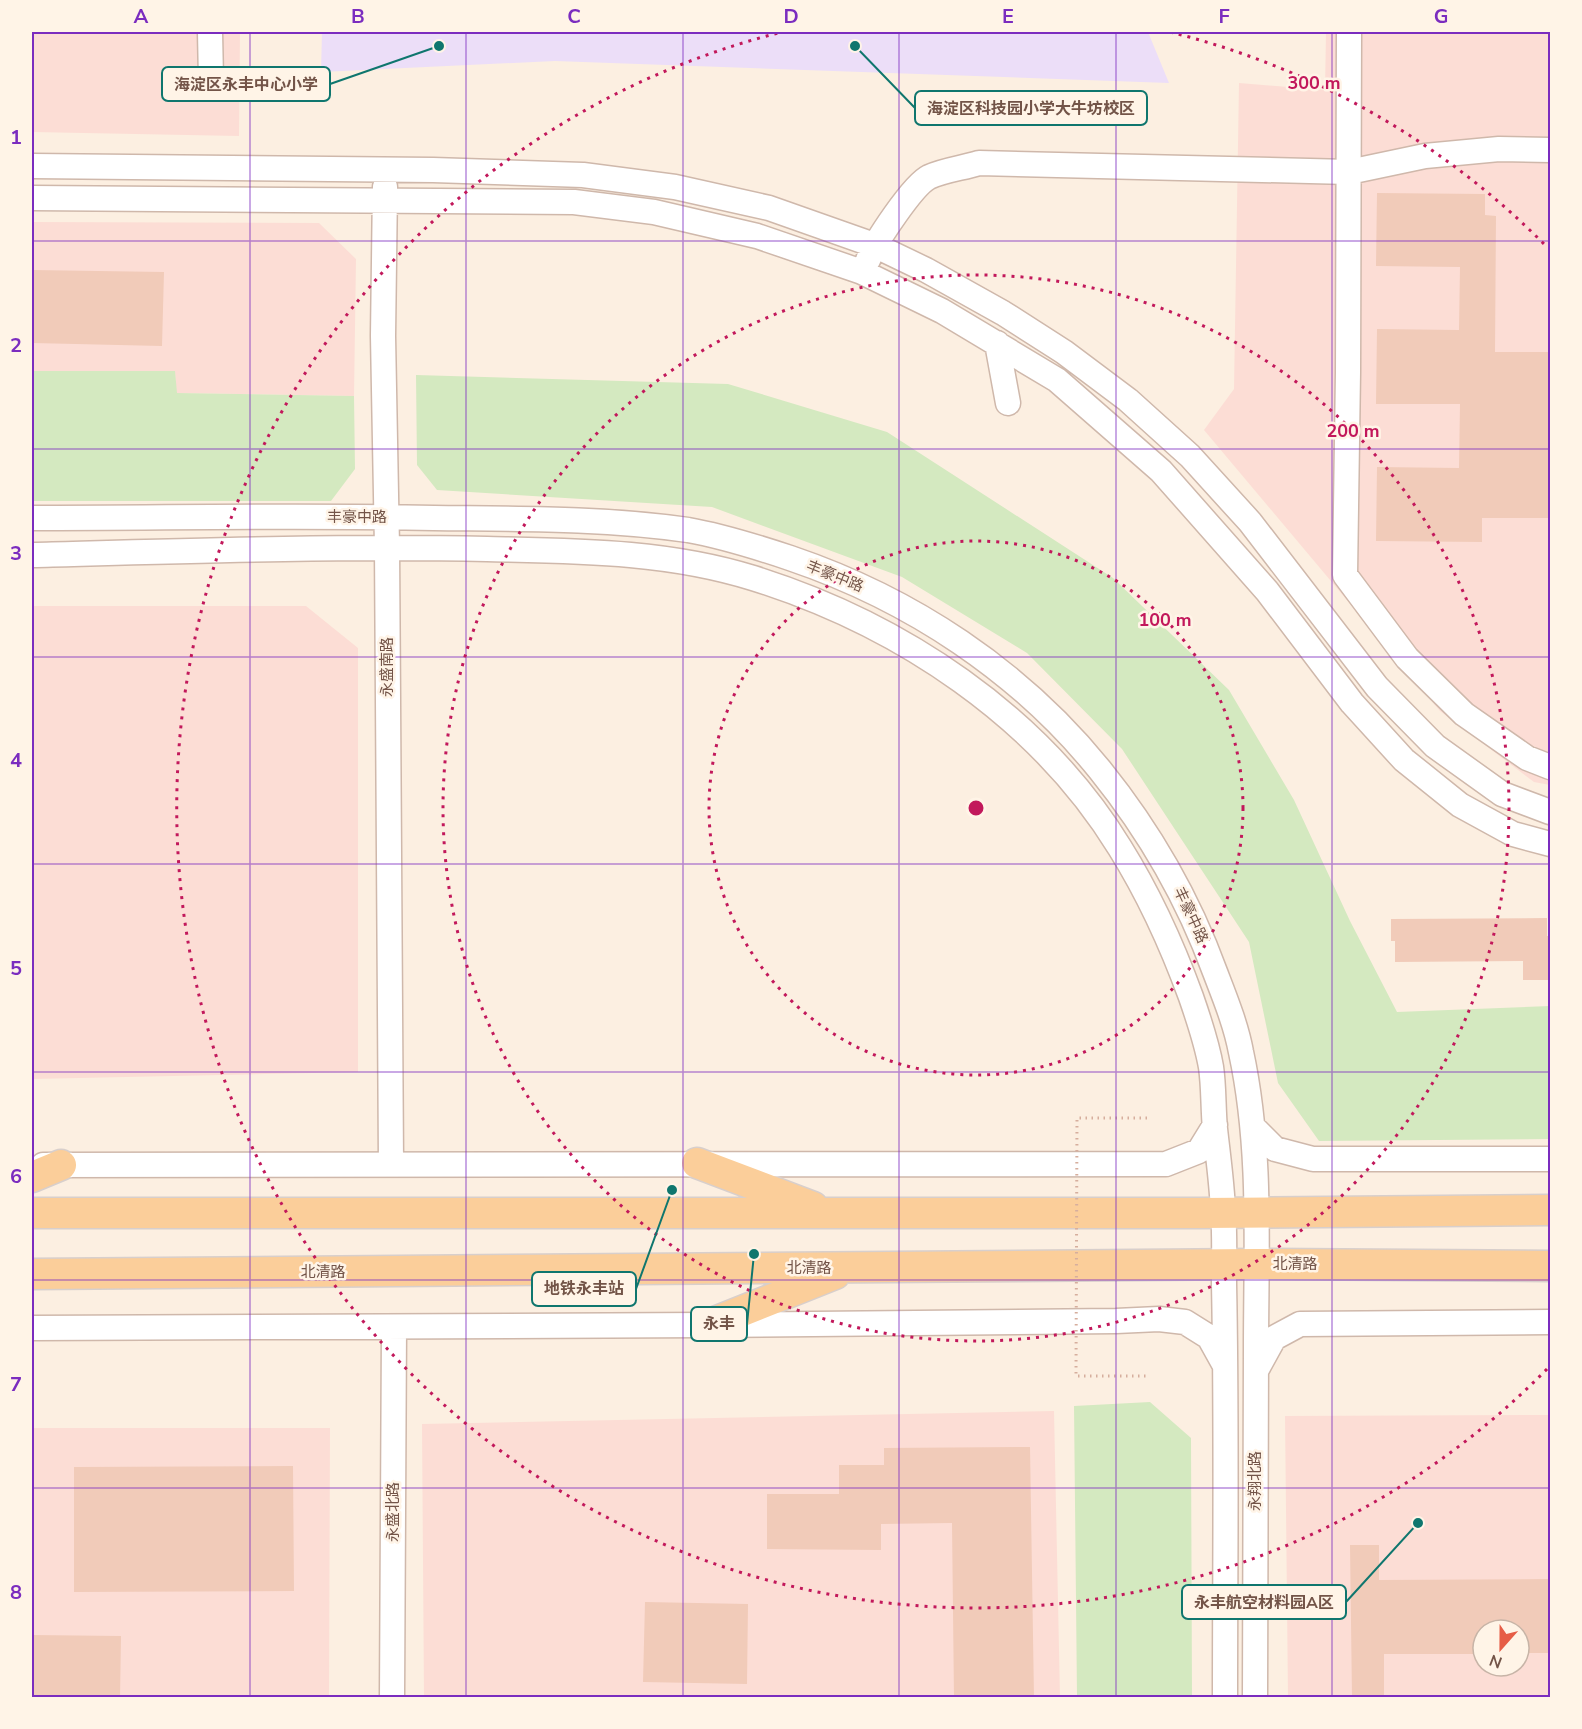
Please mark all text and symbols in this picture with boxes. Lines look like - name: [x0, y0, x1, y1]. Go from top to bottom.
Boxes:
- text: A: [134, 3, 149, 30]
- text: B: [351, 3, 365, 30]
- text: C: [567, 3, 581, 30]
- text: D: [783, 3, 799, 30]
- text: E: [1002, 3, 1014, 30]
- text: F: [1218, 3, 1230, 30]
- text: G: [1434, 3, 1448, 30]
- callout: 海淀区永丰中心小学: [162, 67, 330, 101]
- text: 300 m: [1287, 71, 1341, 95]
- text: 海淀区永丰中心小学: [174, 74, 318, 96]
- callout: 海淀区科技园小学大牛坊校区: [915, 91, 1147, 125]
- text: 海淀区科技园小学大牛坊校区: [927, 98, 1135, 120]
- text: 1: [10, 124, 22, 151]
- text: 2: [10, 332, 22, 359]
- text: 200 m: [1326, 419, 1380, 443]
- street label: 丰豪中路: [327, 507, 387, 527]
- text: 3: [10, 540, 22, 567]
- street label: 丰豪中路: [803, 555, 867, 597]
- text: 100 m: [1138, 608, 1192, 632]
- street label: 永盛南路: [377, 637, 397, 697]
- text: 4: [10, 747, 22, 774]
- centre of rings: [966, 798, 986, 818]
- street label: 丰豪中路: [1169, 884, 1213, 946]
- text: 5: [10, 955, 22, 982]
- text: 6: [10, 1163, 22, 1190]
- street label: 北清路: [1272, 1254, 1318, 1274]
- street label: 北清路: [786, 1258, 832, 1278]
- street label: 北清路: [300, 1262, 346, 1282]
- callout: 地铁永丰站: [532, 1272, 636, 1306]
- text: 地铁永丰站: [544, 1278, 624, 1300]
- callout: 永丰: [691, 1307, 747, 1341]
- text: 永丰: [703, 1313, 735, 1335]
- text: 7: [10, 1371, 22, 1398]
- street label: 永翔北路: [1245, 1451, 1265, 1511]
- street label: 永盛北路: [383, 1482, 403, 1542]
- text: 8: [10, 1579, 22, 1606]
- callout: 永丰航空材料园A区: [1182, 1585, 1346, 1619]
- text: 永丰航空材料园A区: [1194, 1592, 1334, 1614]
- north arrow: [1471, 1618, 1531, 1678]
- text: N: [1486, 1649, 1506, 1673]

